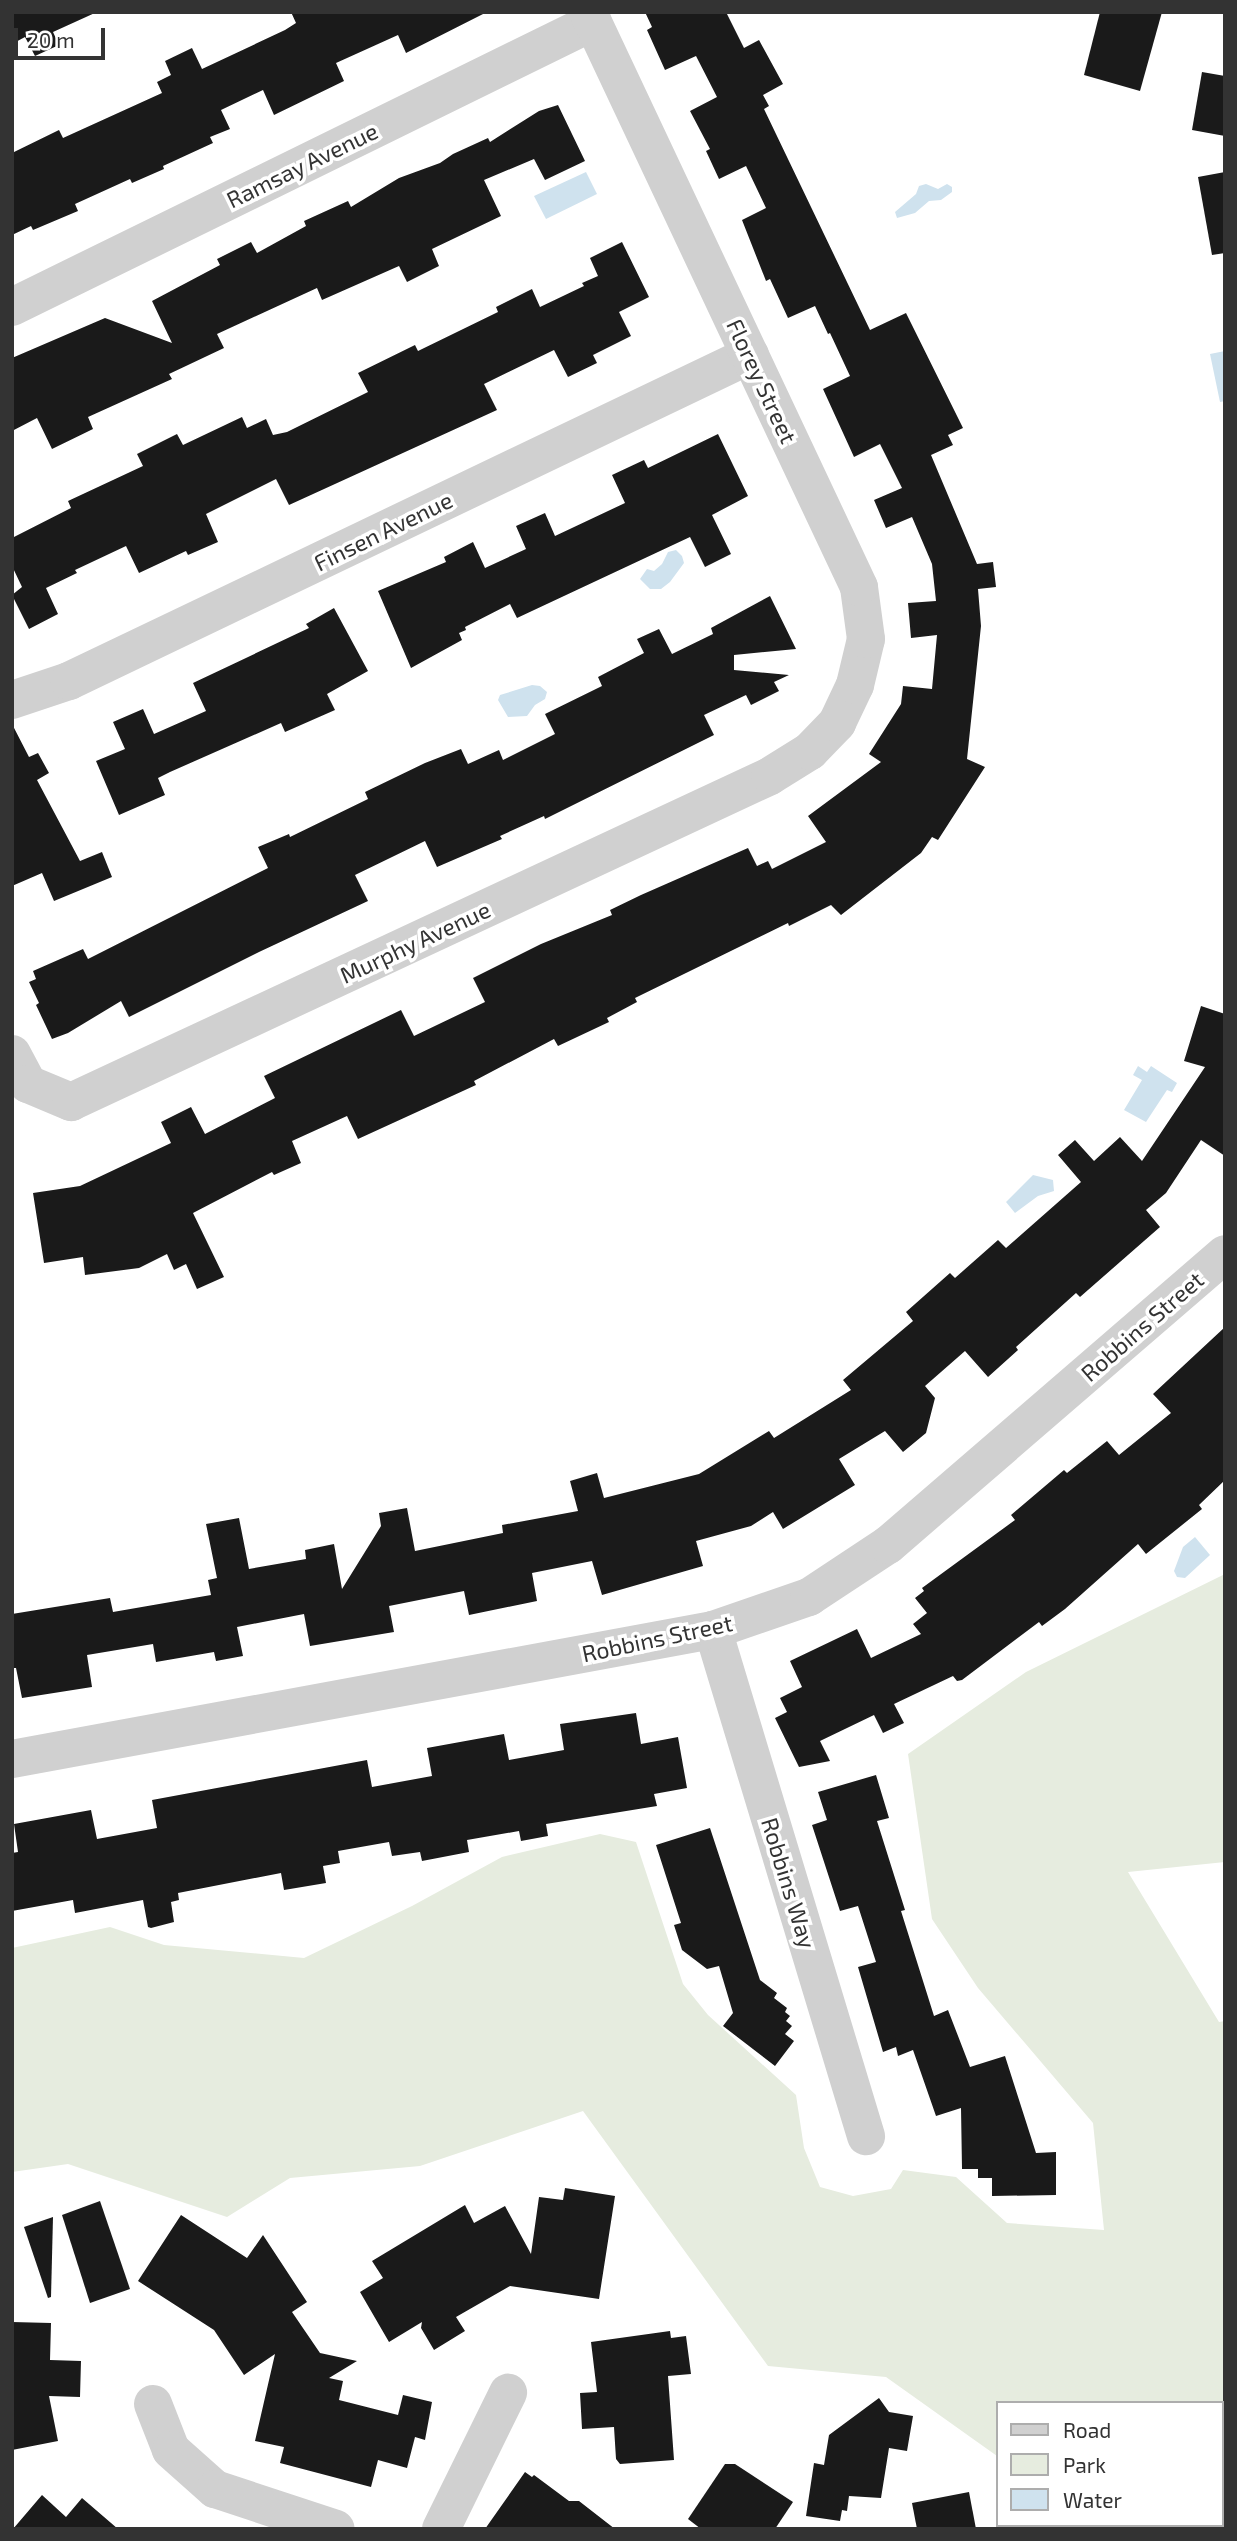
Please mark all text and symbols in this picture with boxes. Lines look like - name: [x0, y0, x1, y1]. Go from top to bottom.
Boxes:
- scale bar: [18, 14, 108, 58]
- text: 20 m: [27, 27, 75, 52]
- street label: Ramsay Avenue: [221, 116, 383, 214]
- street label: Florey Street: [721, 314, 803, 448]
- street label: Finsen Avenue: [309, 485, 457, 577]
- street label: Murphy Avenue: [335, 895, 495, 989]
- street label: Robbins Street: [1075, 1265, 1209, 1387]
- street label: Robbins Street: [579, 1609, 735, 1667]
- street label: Robbins Way: [756, 1814, 822, 1952]
- legend: [996, 2401, 1223, 2527]
- text: Road: [1063, 2417, 1111, 2442]
- text: Park: [1063, 2452, 1106, 2477]
- text: Water: [1063, 2487, 1122, 2512]

